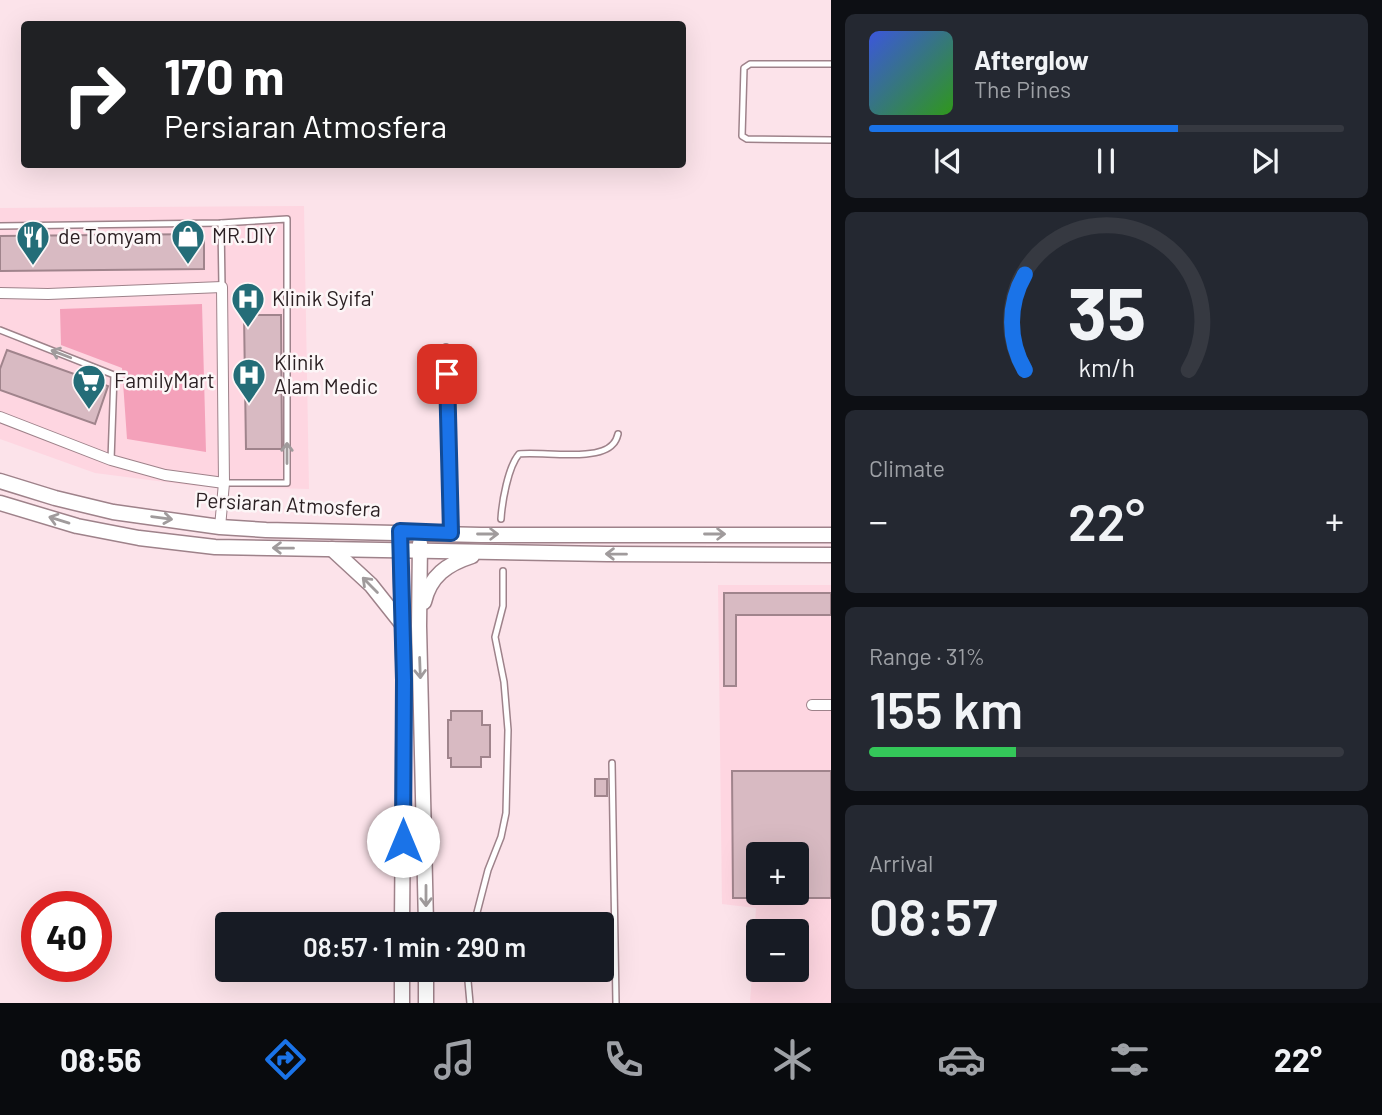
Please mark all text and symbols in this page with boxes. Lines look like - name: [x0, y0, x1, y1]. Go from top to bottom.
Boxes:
- text: Afterglow: [974, 44, 1089, 75]
- text: 170 m: [164, 46, 284, 105]
- icon: right: [49, 49, 140, 140]
- text: The Pines: [974, 75, 1071, 103]
- text: Persiaran Atmosfera: [164, 106, 447, 144]
- icon: previous: [929, 142, 967, 180]
- icon: pause: [1087, 142, 1125, 180]
- icon: next: [1246, 142, 1284, 180]
- shop icon: MR.DIY: [169, 217, 207, 266]
- restaurant icon: de Tomyam: [14, 218, 52, 267]
- place label: MR.DIY: [212, 222, 276, 247]
- place label: de Tomyam: [58, 223, 162, 248]
- text: 35: [1067, 267, 1146, 355]
- hospital icon: Klinik Syifa': [229, 280, 267, 329]
- place label: Klinik Syifa': [272, 285, 374, 310]
- pin: [417, 344, 477, 404]
- one-way arrow: [51, 347, 72, 360]
- place label: Klinik Alam Medic: [274, 349, 378, 398]
- text: km/h: [1078, 351, 1135, 381]
- icon: arrive: [428, 355, 466, 393]
- hospital icon: Klinik Alam Medic: [230, 356, 268, 405]
- supermarket icon: FamilyMart: [70, 362, 108, 411]
- place label: FamilyMart: [114, 367, 215, 392]
- one-way arrow: [280, 442, 294, 465]
- text: Climate: [869, 454, 945, 482]
- street label: Persiaran Atmosfera: [195, 486, 381, 521]
- text: 22°: [1068, 489, 1145, 551]
- text: −: [869, 497, 888, 543]
- text: +: [1325, 497, 1344, 543]
- one-way arrow: [150, 512, 173, 525]
- one-way arrow: [48, 513, 70, 526]
- one-way arrow: [476, 527, 499, 541]
- one-way arrow: [703, 527, 726, 541]
- one-way arrow: [272, 541, 295, 555]
- one-way arrow: [604, 547, 627, 561]
- one-way arrow: [361, 577, 378, 594]
- text: Range · 31%: [869, 642, 985, 670]
- one-way arrow: [414, 656, 427, 679]
- text: 155 km: [869, 677, 1023, 739]
- position arrow: [366, 804, 440, 878]
- map controls: [746, 842, 809, 982]
- button: +: [746, 842, 809, 905]
- text: Arrival: [869, 849, 933, 877]
- one-way arrow: [419, 884, 433, 907]
- text: 08:57: [869, 884, 998, 946]
- speed limit sign: 40: [21, 891, 112, 982]
- button: −: [746, 919, 809, 982]
- text: 08:57 · 1 min · 290 m: [303, 931, 526, 962]
- icon: directions: [261, 1035, 310, 1084]
- icon: music: [430, 1035, 479, 1084]
- icon: phone: [599, 1035, 648, 1084]
- icon: climate: [768, 1035, 817, 1084]
- icon: car: [937, 1035, 986, 1084]
- icon: filters: [1105, 1035, 1154, 1084]
- text: 08:56: [60, 1040, 142, 1078]
- text: 22°: [1274, 1040, 1322, 1078]

